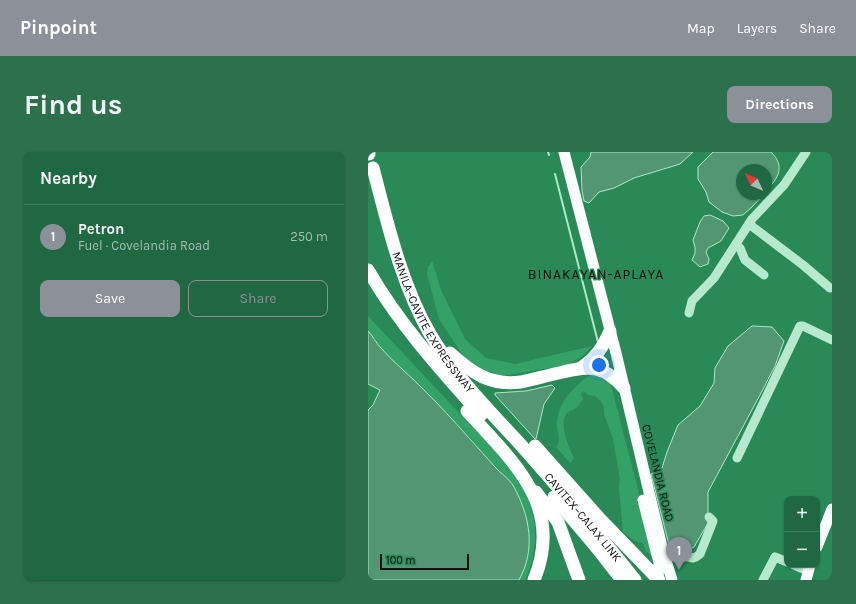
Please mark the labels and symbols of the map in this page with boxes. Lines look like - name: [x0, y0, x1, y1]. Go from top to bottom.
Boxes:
- north arrow: [736, 164, 772, 200]
- street label: MANILA–CAVITE EXPRESSWAY: [389, 250, 477, 396]
- district label: BINAKAYAN-APLAYA: [528, 266, 664, 283]
- your location: [589, 355, 609, 375]
- street label: COVELANDIA ROAD: [639, 423, 677, 523]
- street label: CAVITEX–CALAX LINK: [541, 470, 625, 565]
- pin: 1: [666, 537, 692, 570]
- scale bar: [380, 552, 469, 571]

